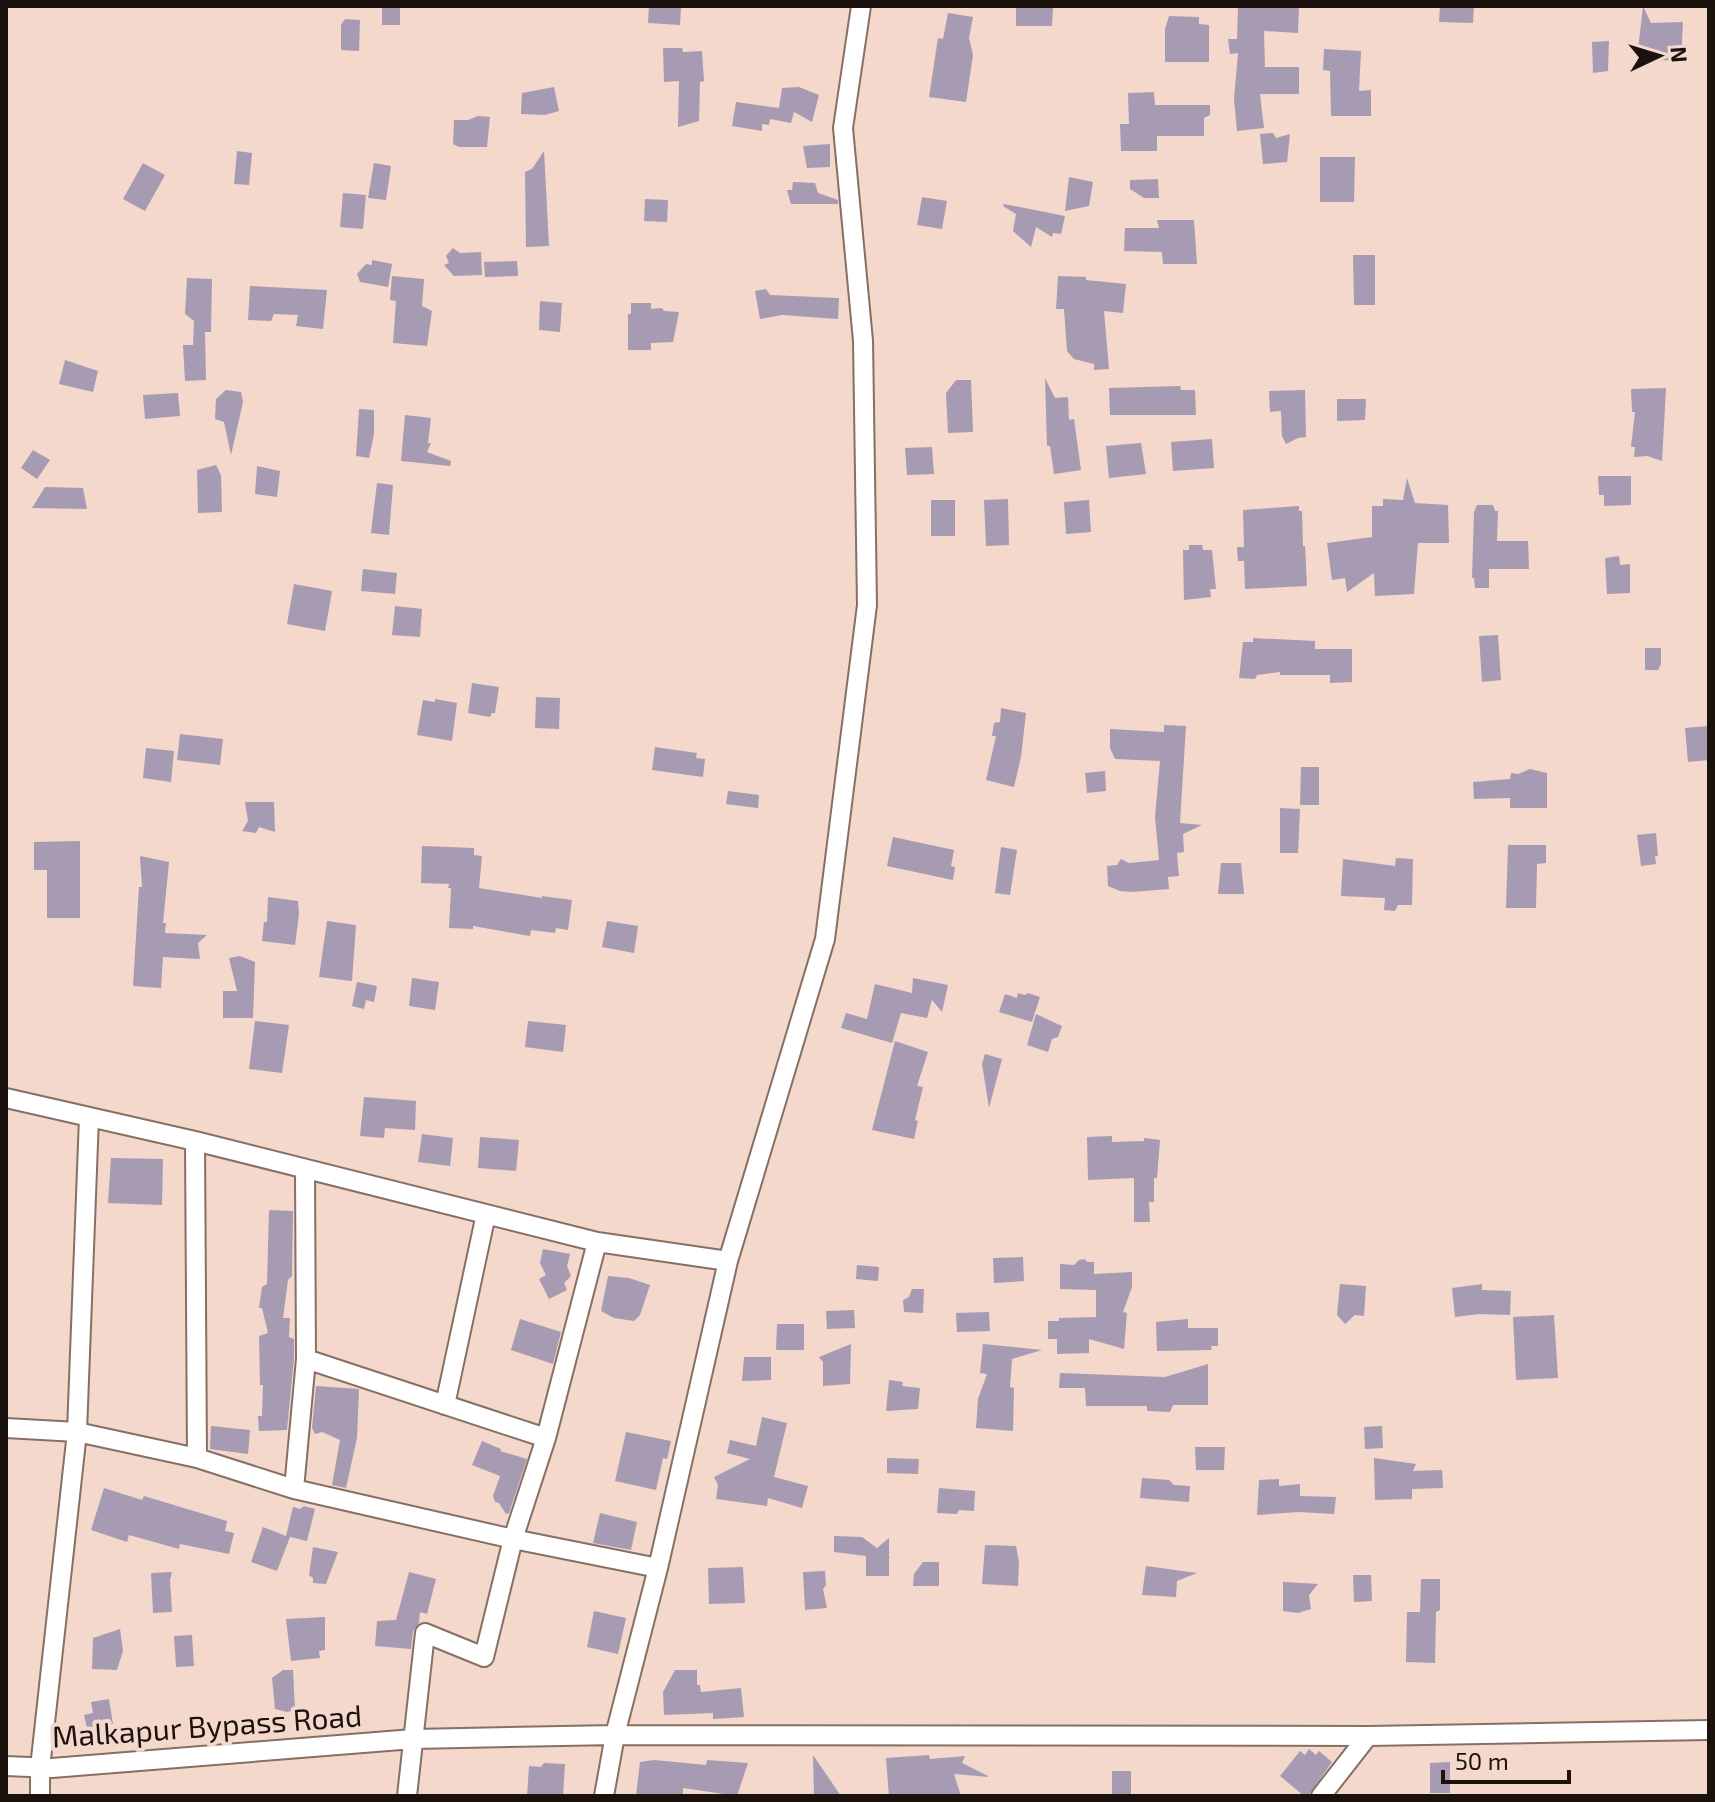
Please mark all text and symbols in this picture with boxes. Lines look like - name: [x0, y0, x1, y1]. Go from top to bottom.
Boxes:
- north arrow: [1619, 16, 1699, 96]
- text: N: [1666, 46, 1693, 63]
- street label: Malkapur Bypass Road: [51, 1696, 363, 1754]
- scale bar: [1443, 1734, 1569, 1784]
- text: 50 m: [1455, 1746, 1509, 1775]

